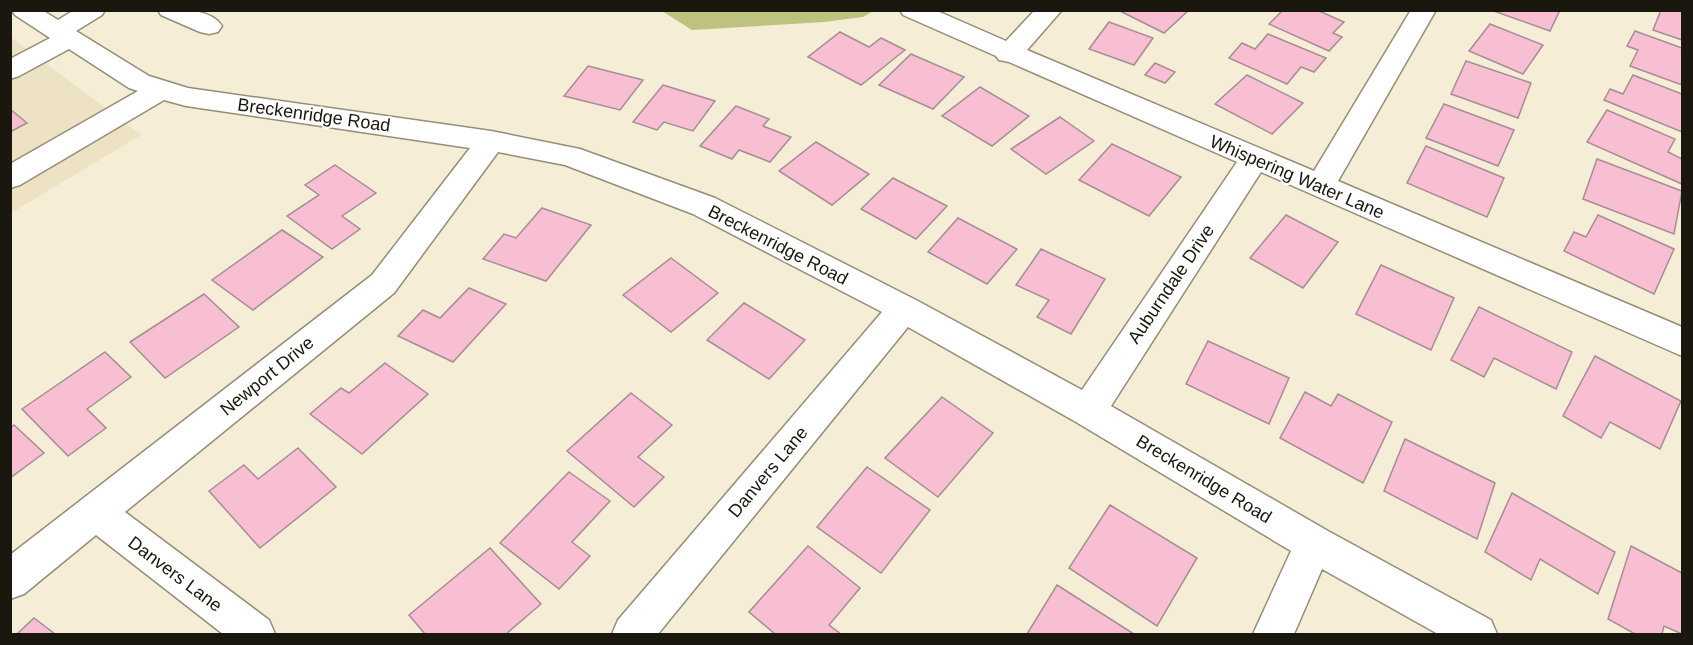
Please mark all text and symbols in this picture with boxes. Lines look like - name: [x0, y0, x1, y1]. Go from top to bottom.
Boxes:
- street label: Breckenridge Road: [236, 94, 392, 136]
- street label: Whispering Water Lane: [1207, 131, 1387, 223]
- street label: Breckenridge Road: [705, 201, 851, 289]
- street label: Auburndale Drive: [1124, 221, 1218, 347]
- street label: Newport Drive: [216, 332, 318, 420]
- street label: Danvers Lane: [724, 423, 812, 521]
- street label: Breckenridge Road: [1133, 431, 1275, 527]
- street label: Danvers Lane: [124, 532, 226, 616]

